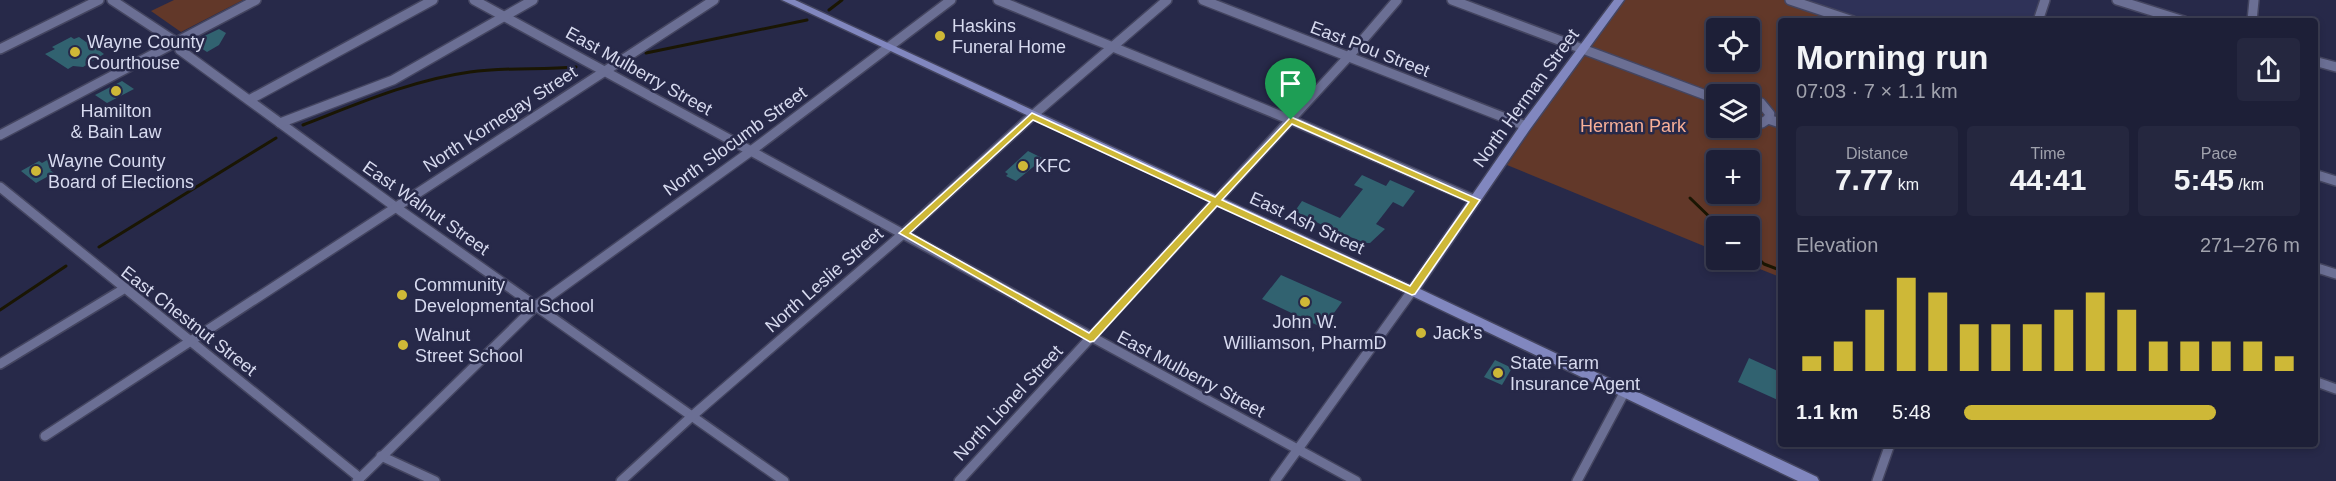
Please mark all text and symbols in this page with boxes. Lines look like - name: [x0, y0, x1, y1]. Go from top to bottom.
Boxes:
- place label: Haskins Funeral Home: [952, 16, 1066, 57]
- street label: East Pou Street: [1308, 17, 1432, 81]
- map controls: [1706, 18, 1760, 270]
- button: locate: [1706, 18, 1760, 72]
- street label: East Mulberry Street: [562, 22, 716, 120]
- street label: North Herman Street: [1469, 25, 1583, 171]
- marker: Haskins Funeral Home: [933, 29, 947, 43]
- place label: Wayne County Courthouse: [87, 32, 204, 73]
- button: share: [2237, 38, 2300, 101]
- text: Morning run: [1796, 39, 1988, 76]
- marker: Wayne County Courthouse: [68, 45, 82, 59]
- pin: [1265, 58, 1316, 120]
- street label: North Kornegay Street: [419, 62, 581, 176]
- icon: arrive: [1274, 67, 1307, 100]
- text: 07:03 · 7 × 1.1 km: [1796, 80, 1958, 102]
- street label: North Slocumb Street: [660, 82, 810, 200]
- marker: Hamilton & Bain Law: [109, 84, 123, 98]
- button: layers: [1706, 84, 1760, 138]
- place label: Hamilton & Bain Law: [70, 101, 163, 142]
- park label: Herman Park: [1580, 116, 1687, 136]
- text: Distance: [1846, 145, 1908, 162]
- text: Time: [2031, 145, 2065, 162]
- text: Pace: [2201, 145, 2237, 162]
- button: +: [1706, 150, 1760, 204]
- place label: Wayne County Board of Elections: [48, 151, 194, 192]
- place label: KFC: [1035, 156, 1071, 176]
- street label: East Walnut Street: [359, 157, 493, 259]
- marker: KFC: [1016, 159, 1030, 173]
- text: 7.77: [1835, 163, 1893, 196]
- text: 44:41: [2010, 163, 2086, 196]
- text: 5:45: [2174, 163, 2234, 196]
- marker: Wayne County Board of Elections: [29, 164, 43, 178]
- text: km: [1893, 176, 1919, 193]
- text: /km: [2234, 176, 2264, 193]
- street label: East Ash Street: [1247, 188, 1367, 258]
- button: −: [1706, 216, 1760, 270]
- street label: North Leslie Street: [761, 224, 887, 336]
- text: Elevation: [1796, 234, 1878, 256]
- text: 271–276 m: [2200, 234, 2300, 256]
- street label: East Chestnut Street: [117, 262, 261, 380]
- place label: Community Developmental School: [414, 275, 594, 316]
- marker: Community Developmental School: [395, 288, 409, 302]
- marker: John W. Williamson, PharmD: [1298, 295, 1312, 309]
- place label: John W. Williamson, PharmD: [1223, 312, 1387, 353]
- place label: Jack's: [1433, 323, 1482, 343]
- place label: Walnut Street School: [415, 325, 523, 366]
- marker: Jack's: [1414, 326, 1428, 340]
- street label: East Mulberry Street: [1114, 327, 1268, 421]
- marker: Walnut Street School: [396, 338, 410, 352]
- street label: North Lionel Street: [950, 341, 1066, 465]
- place label: State Farm Insurance Agent: [1510, 353, 1640, 394]
- marker: State Farm Insurance Agent: [1491, 366, 1505, 380]
- text: 1.1 km: [1796, 401, 1858, 423]
- text: 5:48: [1892, 401, 1931, 423]

